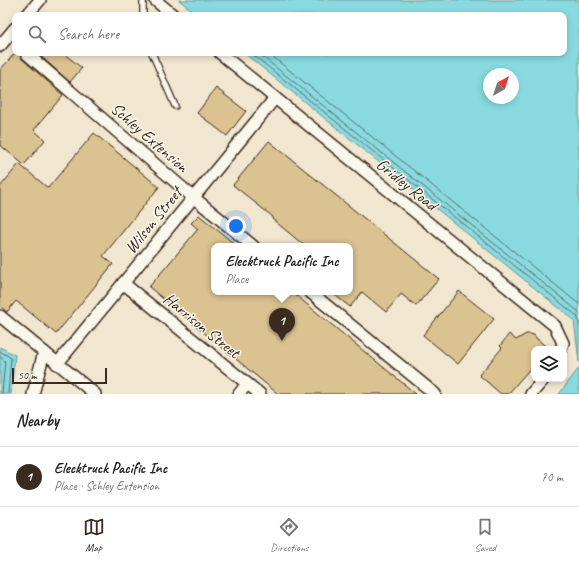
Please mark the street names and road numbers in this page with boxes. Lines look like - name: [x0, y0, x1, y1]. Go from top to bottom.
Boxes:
- street label: Schley Extension: [106, 98, 194, 178]
- street label: Gridley Road: [372, 154, 444, 217]
- street label: Wilson Street: [120, 181, 188, 258]
- street label: Harrison Street: [159, 288, 246, 364]

